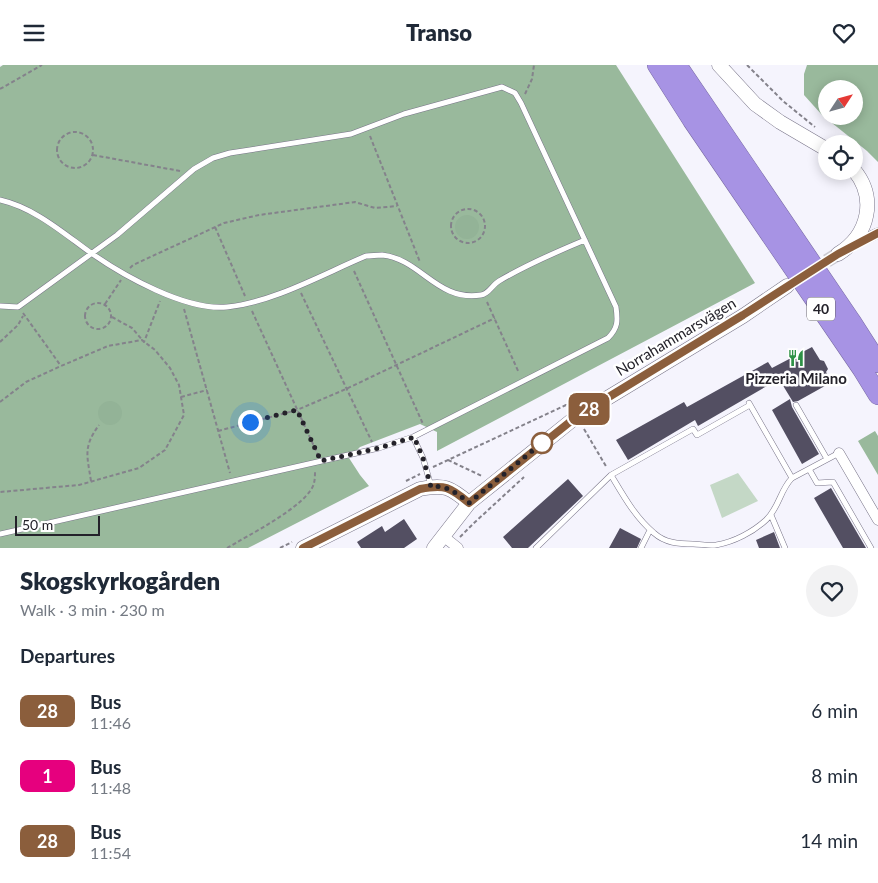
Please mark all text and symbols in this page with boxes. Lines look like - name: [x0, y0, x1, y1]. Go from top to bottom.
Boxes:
- icon: menu: [20, 19, 48, 47]
- text: Transo: [406, 19, 472, 46]
- icon: heart: [830, 19, 858, 47]
- north arrow: [818, 80, 862, 125]
- map controls: [818, 80, 863, 180]
- button: locate: [818, 135, 863, 180]
- street label: Norrahammarsvägen: [612, 293, 739, 379]
- road number: 40: [807, 297, 835, 320]
- restaurant icon: Pizzeria Milano: [786, 348, 806, 368]
- place label: Pizzeria Milano: [745, 369, 847, 387]
- line badge: 28: [566, 393, 612, 425]
- text: 28: [579, 398, 599, 420]
- your location: [238, 410, 263, 435]
- unlabelled marker: [531, 432, 553, 454]
- scale bar: [15, 513, 100, 536]
- text: 50 m: [22, 516, 53, 533]
- button: heart: [806, 565, 858, 617]
- text: Skogskyrkogården: [20, 566, 220, 595]
- text: Walk · 3 min · 230 m: [20, 600, 165, 619]
- text: Departures: [20, 644, 115, 667]
- text: Bus: [90, 690, 121, 713]
- text: 6 min: [811, 699, 858, 722]
- text: 28: [37, 700, 58, 722]
- text: 11:46: [90, 713, 131, 732]
- text: Bus: [90, 755, 121, 778]
- text: 8 min: [811, 764, 858, 787]
- text: 1: [42, 765, 53, 787]
- text: 11:48: [90, 778, 131, 797]
- text: Bus: [90, 820, 121, 843]
- text: 14 min: [800, 829, 858, 852]
- text: 28: [37, 830, 58, 852]
- text: 11:54: [90, 843, 131, 862]

